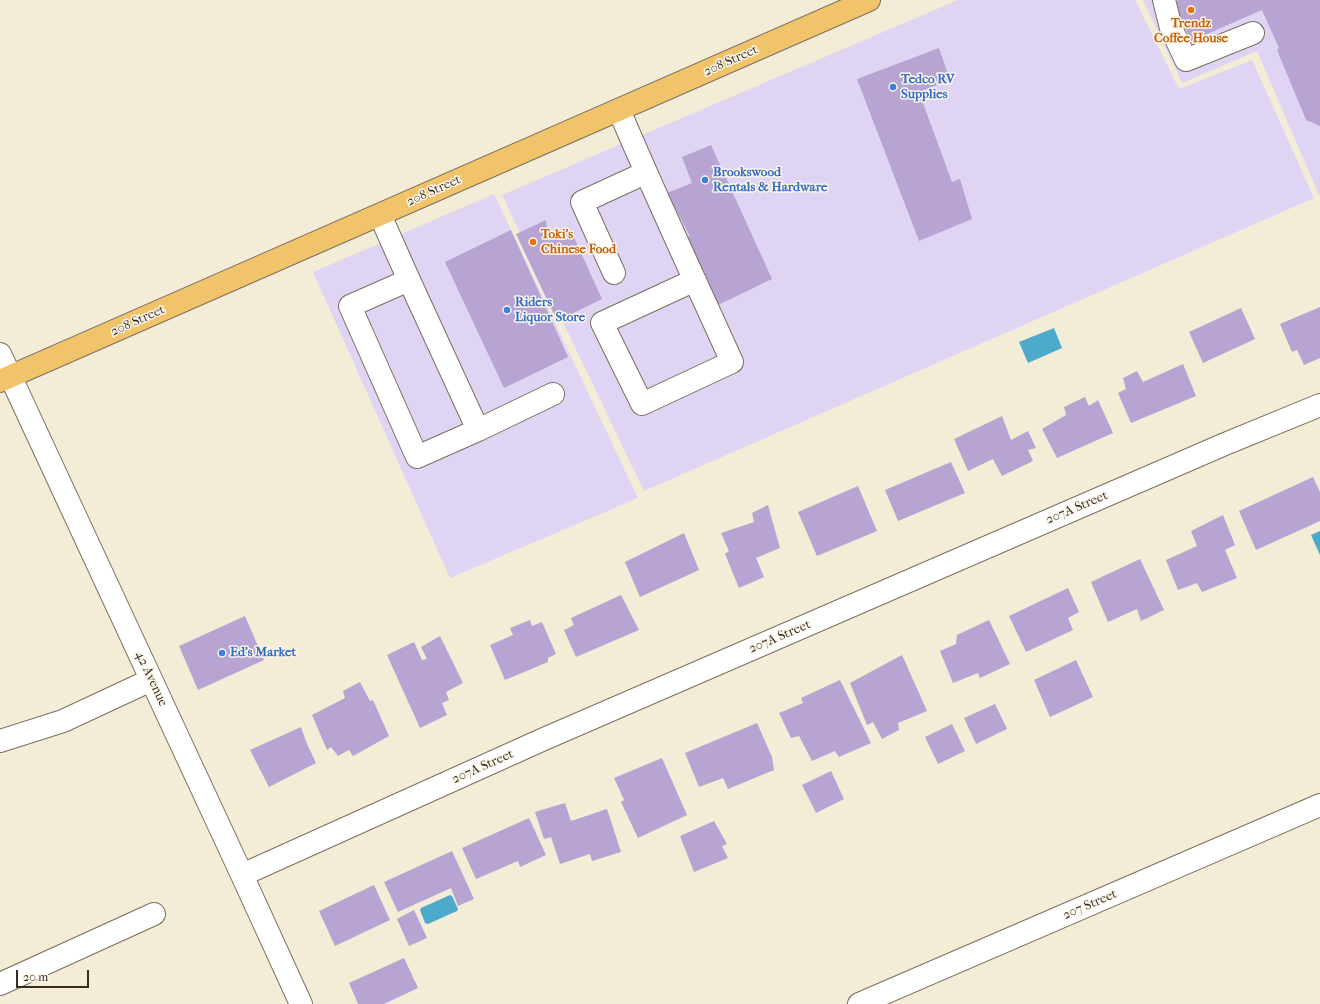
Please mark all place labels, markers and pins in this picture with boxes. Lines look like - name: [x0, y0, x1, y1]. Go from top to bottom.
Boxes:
- marker: Trendz Coffee House: [1186, 5, 1196, 15]
- place label: Trendz Coffee House: [1154, 16, 1228, 47]
- place label: Tedco RV Supplies: [901, 72, 954, 103]
- marker: Tedco RV Supplies: [888, 82, 898, 92]
- place label: Brookswood Rentals & Hardware: [713, 165, 828, 196]
- marker: Brookswood Rentals & Hardware: [700, 175, 710, 185]
- place label: Toki's Chinese Food: [541, 227, 616, 258]
- marker: Toki's Chinese Food: [528, 237, 538, 247]
- place label: Riders Liquor Store: [515, 295, 585, 326]
- marker: Riders Liquor Store: [502, 305, 512, 315]
- place label: Ed's Market: [230, 645, 296, 661]
- marker: Ed's Market: [217, 648, 227, 658]

